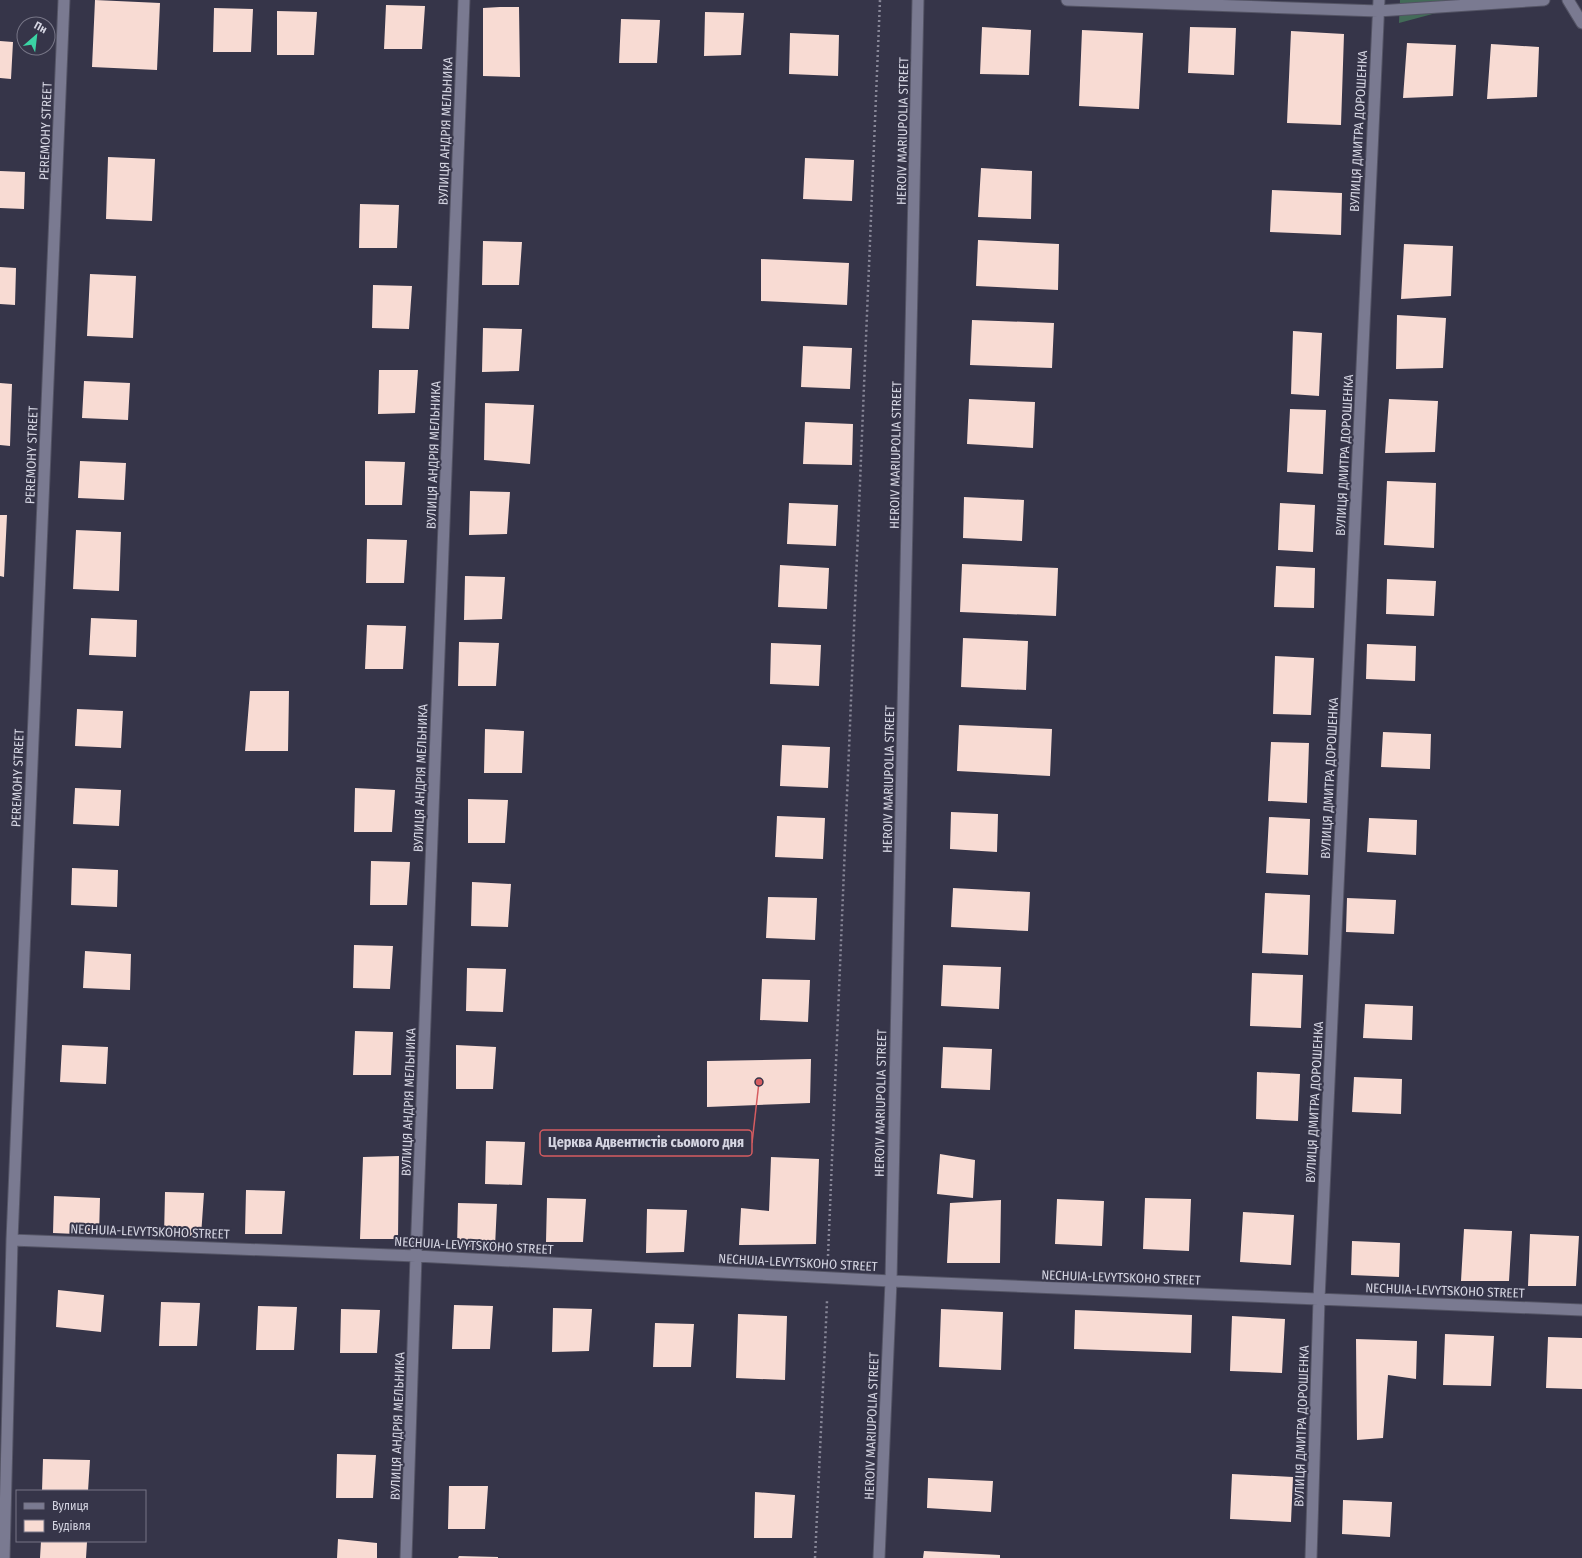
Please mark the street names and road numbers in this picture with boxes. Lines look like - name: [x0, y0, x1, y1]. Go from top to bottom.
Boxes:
- street label: ВУЛИЦЯ ДМИТРА ДОРОШЕНКА: [1347, 50, 1370, 212]
- street label: ВУЛИЦЯ АНДРІЯ МЕЛЬНИКА: [435, 57, 456, 205]
- street label: HEROIV MARIUPOLIA STREET: [894, 57, 911, 205]
- street label: PEREMOHY STREET: [36, 82, 55, 180]
- street label: ВУЛИЦЯ ДМИТРА ДОРОШЕНКА: [1333, 374, 1356, 536]
- street label: ВУЛИЦЯ АНДРІЯ МЕЛЬНИКА: [423, 381, 444, 529]
- street label: HEROIV MARIUPOLIA STREET: [887, 381, 904, 529]
- street label: PEREMOHY STREET: [22, 406, 41, 504]
- street label: ВУЛИЦЯ ДМИТРА ДОРОШЕНКА: [1318, 697, 1341, 859]
- street label: ВУЛИЦЯ АНДРІЯ МЕЛЬНИКА: [410, 704, 431, 852]
- street label: HEROIV MARIUPOLIA STREET: [880, 705, 897, 853]
- street label: PEREMOHY STREET: [8, 729, 27, 827]
- street label: ВУЛИЦЯ ДМИТРА ДОРОШЕНКА: [1303, 1021, 1326, 1183]
- street label: ВУЛИЦЯ АНДРІЯ МЕЛЬНИКА: [398, 1028, 419, 1176]
- street label: HEROIV MARIUPOLIA STREET: [872, 1029, 889, 1177]
- street label: NECHUIA-LEVYTSKOHO STREET: [70, 1221, 230, 1242]
- street label: NECHUIA-LEVYTSKOHO STREET: [394, 1234, 554, 1257]
- street label: NECHUIA-LEVYTSKOHO STREET: [718, 1251, 878, 1274]
- street label: NECHUIA-LEVYTSKOHO STREET: [1041, 1267, 1201, 1288]
- street label: NECHUIA-LEVYTSKOHO STREET: [1365, 1280, 1525, 1301]
- street label: ВУЛИЦЯ ДМИТРА ДОРОШЕНКА: [1291, 1345, 1312, 1507]
- street label: ВУЛИЦЯ АНДРІЯ МЕЛЬНИКА: [387, 1352, 408, 1500]
- street label: HEROIV MARIUPOLIA STREET: [861, 1352, 882, 1500]

